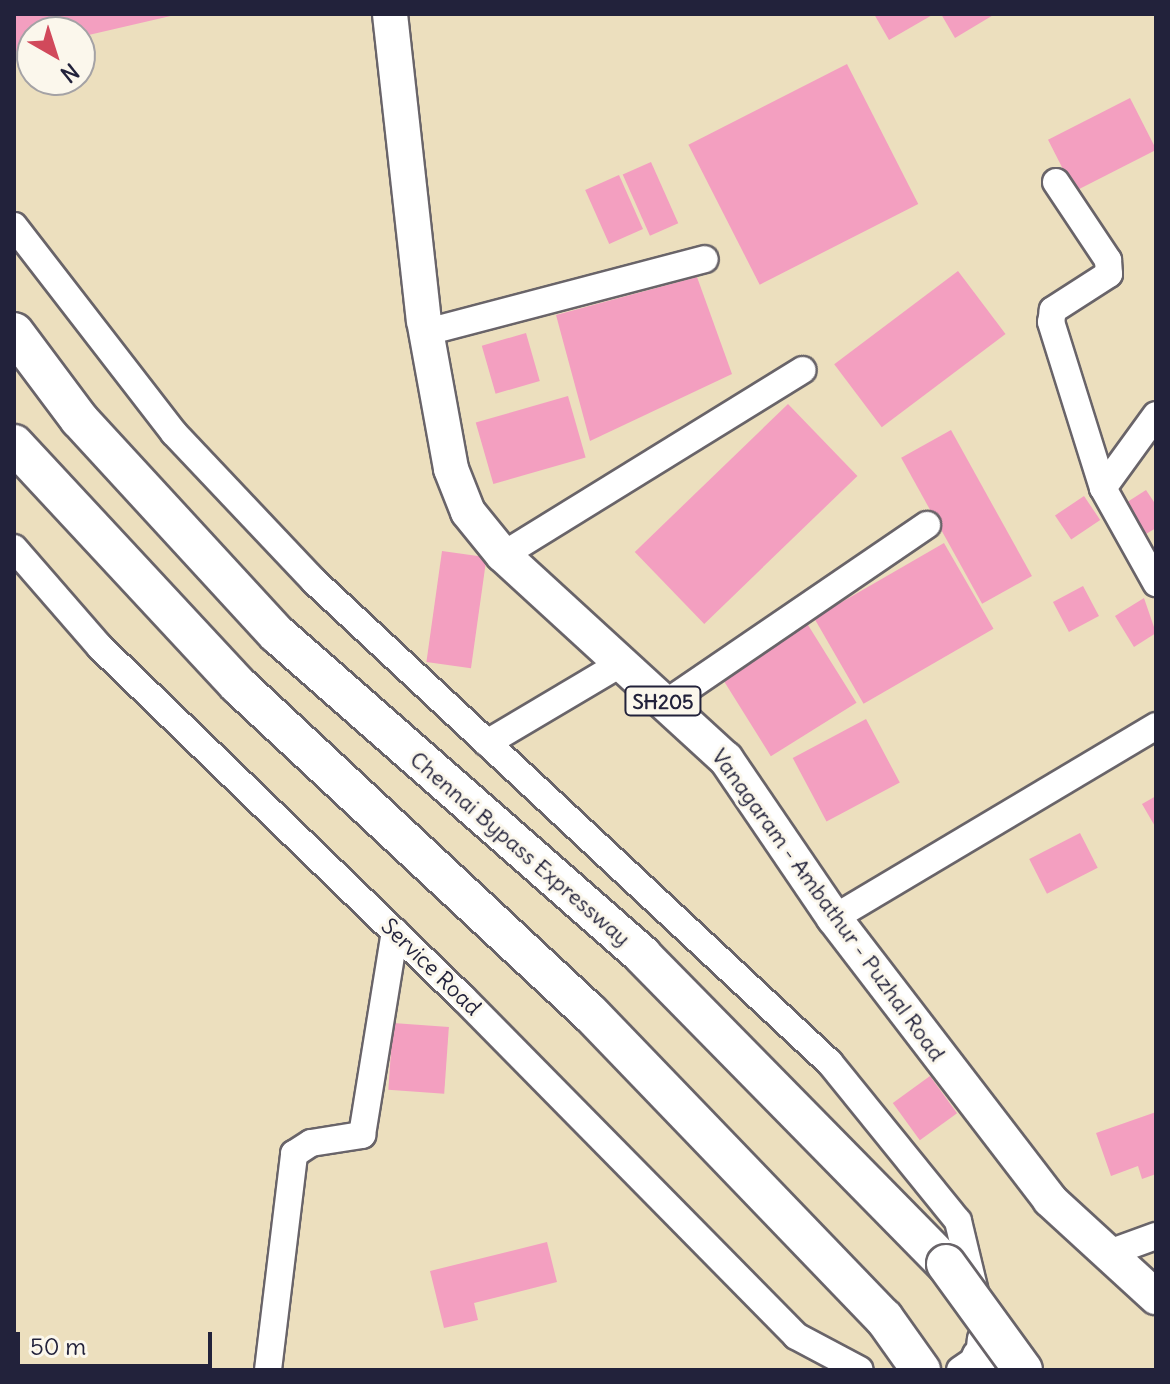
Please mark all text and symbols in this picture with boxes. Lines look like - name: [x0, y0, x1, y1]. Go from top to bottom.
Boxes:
- north arrow: [16, 16, 96, 96]
- text: N: [55, 57, 85, 89]
- road number: SH205: [623, 685, 703, 717]
- street label: Vanagaram - Ambathur - Puzhal Road: [706, 744, 950, 1066]
- street label: Chennai Bypass Expressway: [405, 746, 635, 952]
- street label: Service Road: [376, 913, 486, 1021]
- scale bar: [20, 1316, 216, 1366]
- text: 50 m: [30, 1331, 86, 1361]

